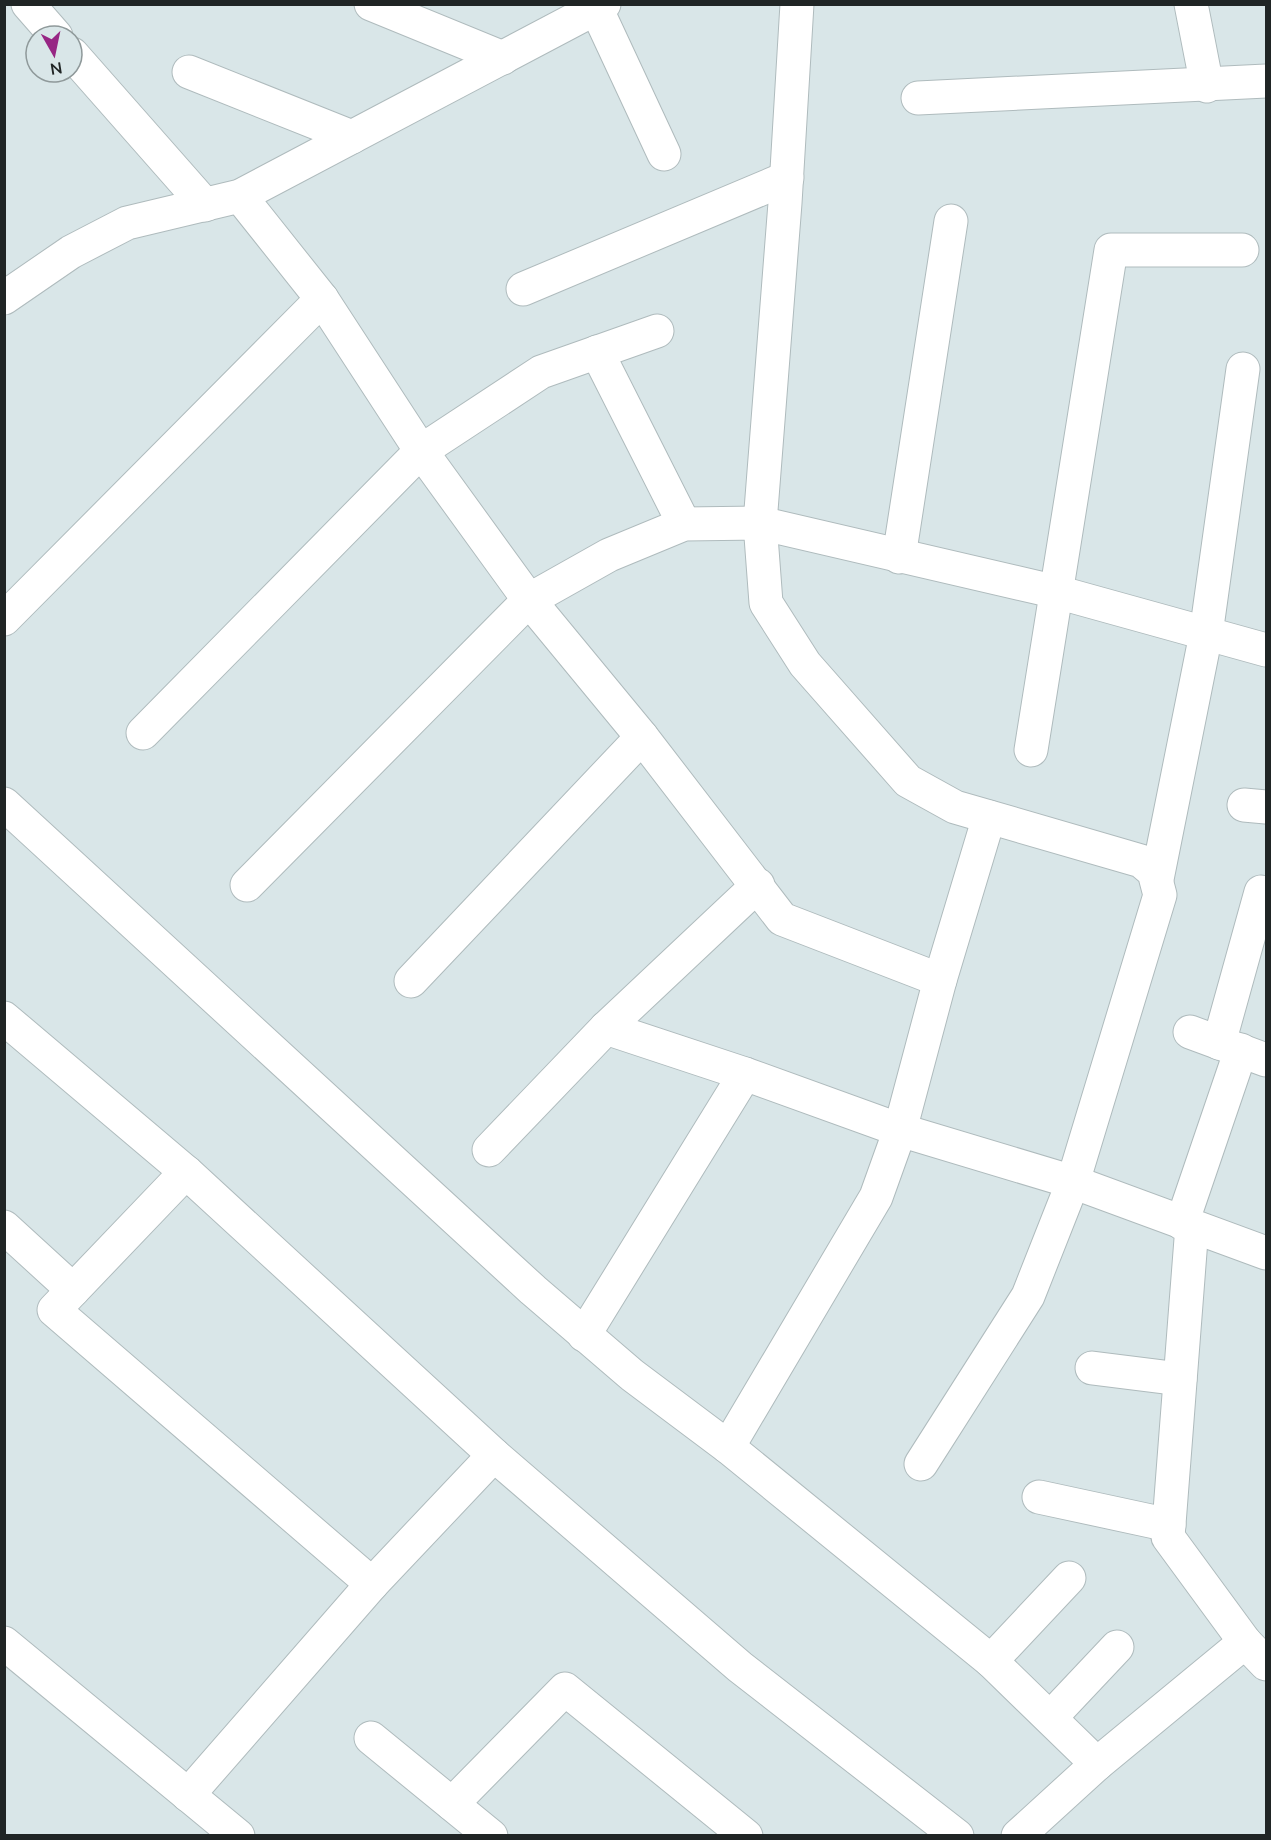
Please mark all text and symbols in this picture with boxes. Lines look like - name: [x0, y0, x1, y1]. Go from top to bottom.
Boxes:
- north arrow: [24, 24, 84, 84]
- text: N: [49, 56, 64, 80]

